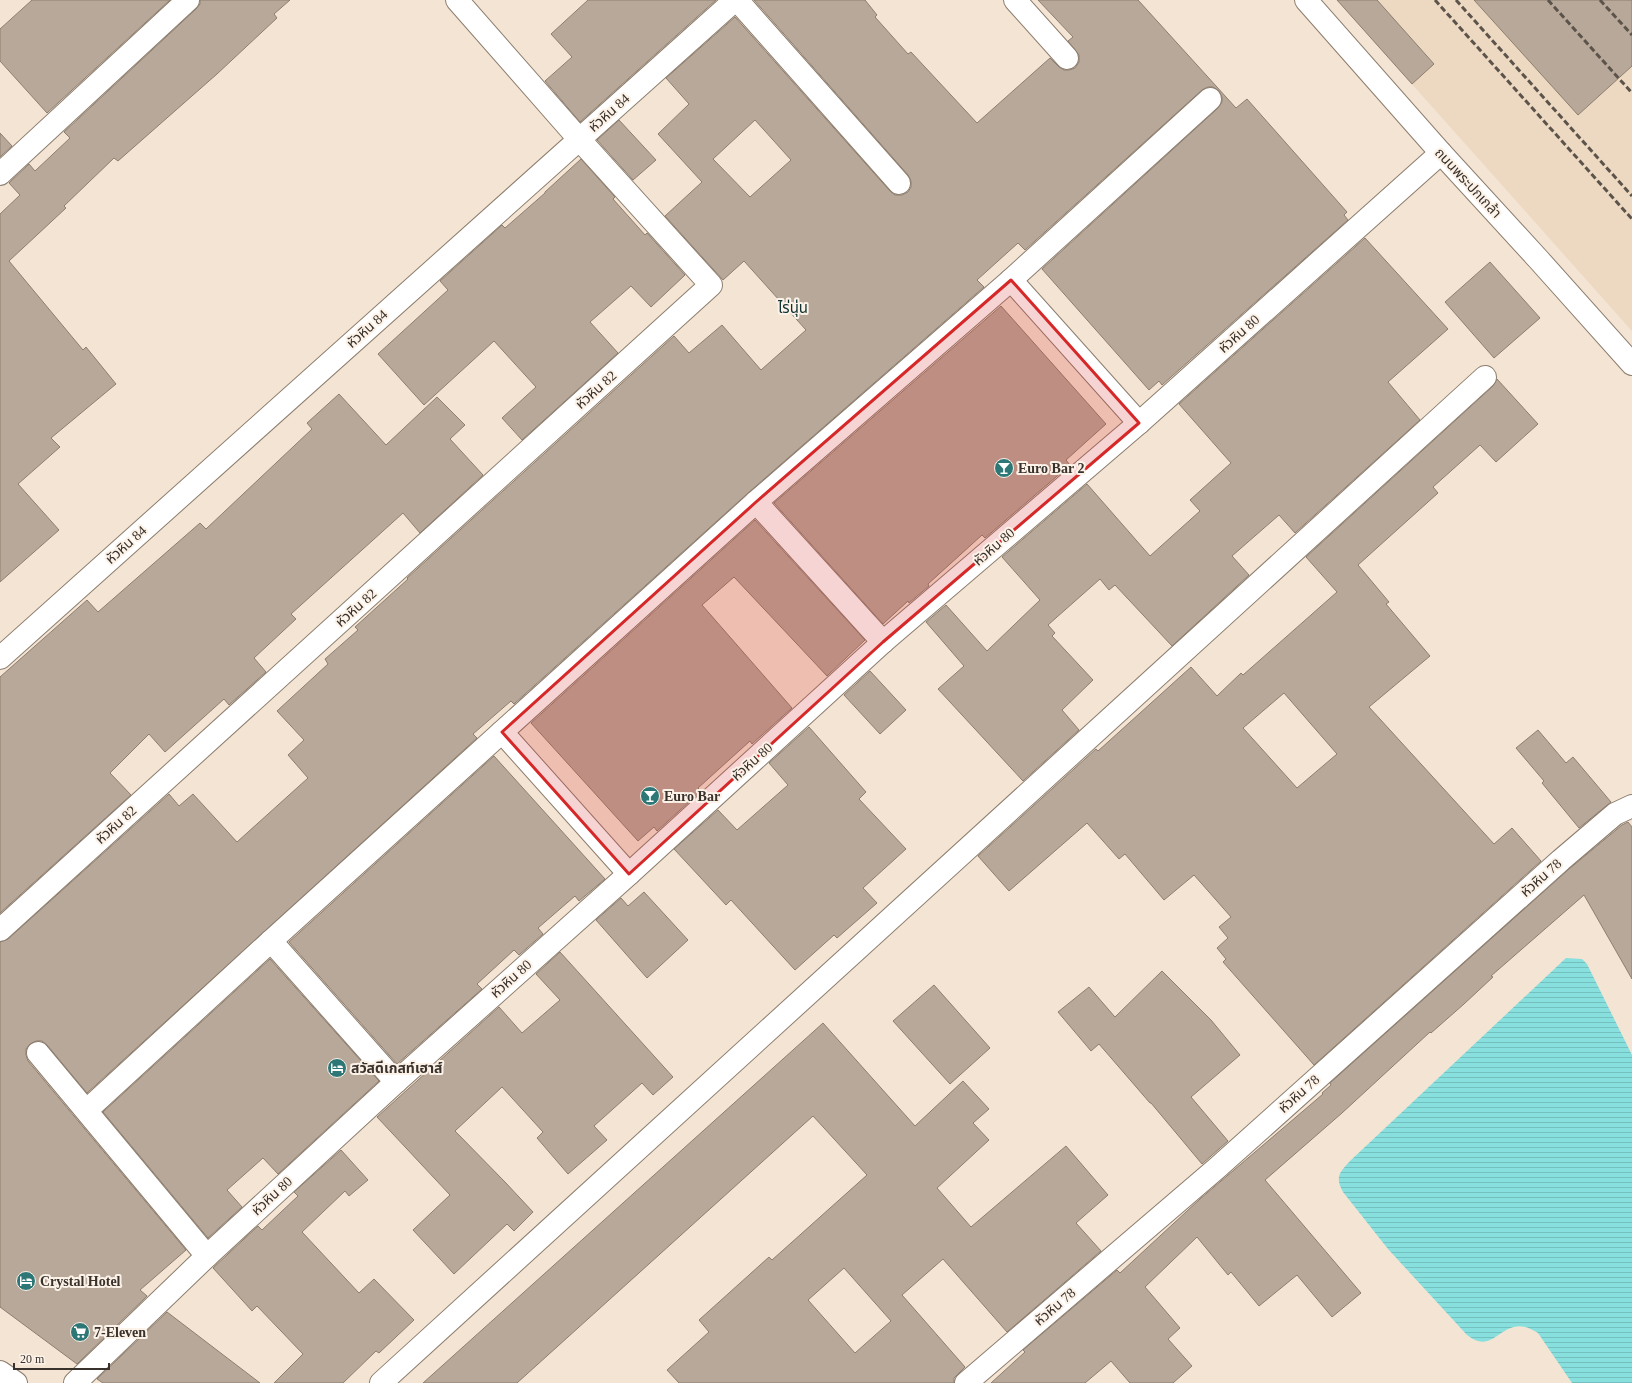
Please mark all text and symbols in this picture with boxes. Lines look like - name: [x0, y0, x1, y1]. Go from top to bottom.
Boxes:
- street label: หัวหิน 84: [586, 91, 632, 135]
- street label: ถนนพระปกเกล้า: [1432, 145, 1504, 221]
- district label: ไร่นุ่น: [777, 299, 808, 317]
- street label: หัวหิน 84: [344, 307, 390, 351]
- street label: หัวหิน 80: [1216, 312, 1262, 356]
- street label: หัวหิน 82: [573, 368, 619, 412]
- bar icon: Euro Bar 2: [993, 457, 1015, 479]
- place label: Euro Bar 2: [1018, 461, 1084, 476]
- street label: หัวหิน 84: [103, 523, 149, 567]
- street label: หัวหิน 80: [970, 525, 1018, 569]
- street label: หัวหิน 82: [333, 586, 379, 630]
- street label: หัวหิน 80: [729, 740, 775, 784]
- bar icon: Euro Bar: [639, 785, 661, 807]
- place label: Euro Bar: [664, 789, 720, 804]
- street label: หัวหิน 82: [93, 803, 139, 847]
- street label: หัวหิน 78: [1518, 856, 1564, 900]
- street label: หัวหิน 80: [488, 957, 534, 1001]
- hotel icon: สวัสดีเกสท์เฮาส์: [326, 1057, 348, 1079]
- place label: สวัสดีเกสท์เฮาส์: [351, 1060, 443, 1076]
- street label: หัวหิน 78: [1276, 1072, 1322, 1116]
- street label: หัวหิน 80: [249, 1174, 295, 1218]
- hotel icon: Crystal Hotel: [15, 1270, 37, 1292]
- place label: Crystal Hotel: [40, 1274, 121, 1289]
- street label: หัวหิน 78: [1031, 1285, 1079, 1329]
- supermarket icon: 7-Eleven: [69, 1321, 91, 1343]
- place label: 7-Eleven: [94, 1325, 146, 1340]
- scale bar: [14, 1345, 109, 1371]
- text: 20 m: [20, 1352, 45, 1366]

